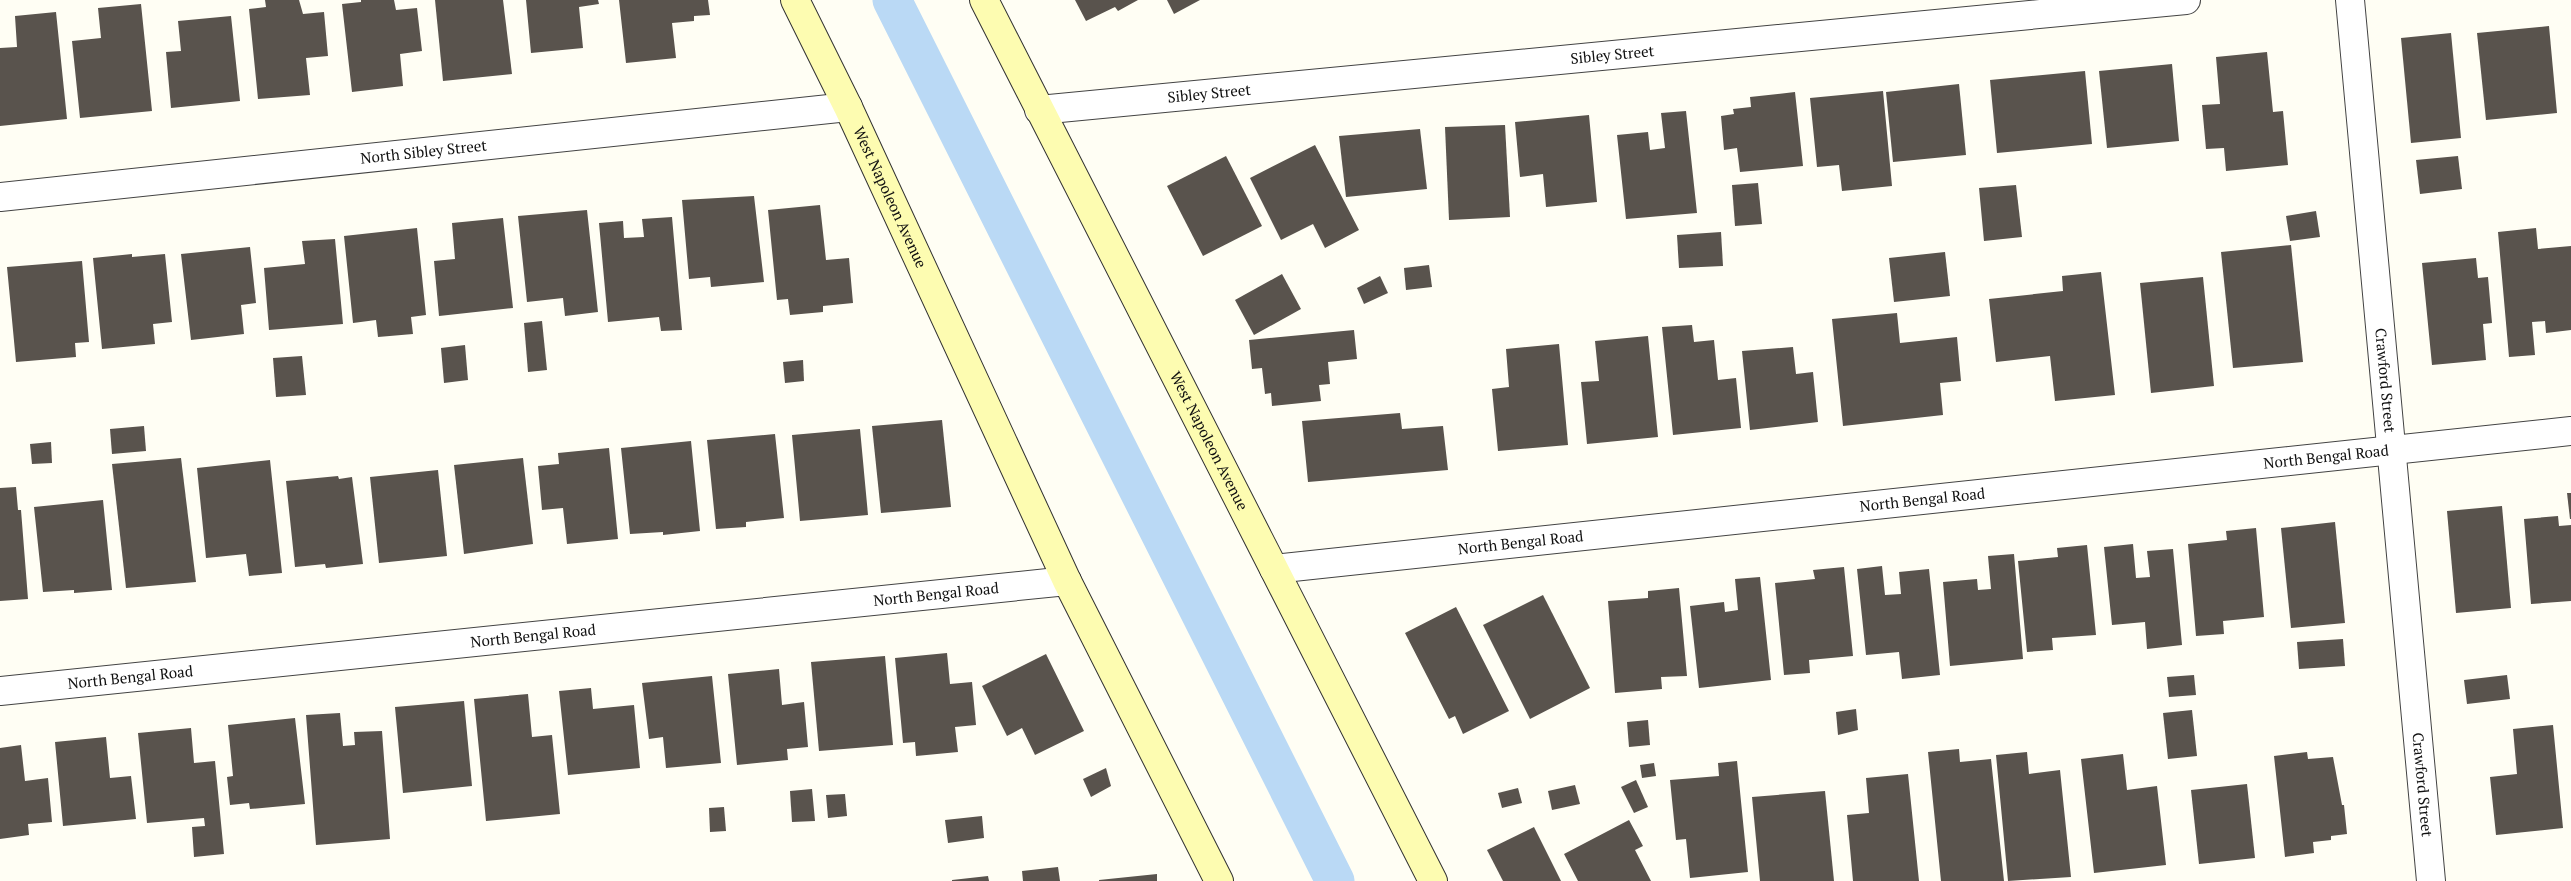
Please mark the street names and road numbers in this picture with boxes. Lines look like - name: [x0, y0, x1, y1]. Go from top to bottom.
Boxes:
- street label: Sibley Street: [1570, 40, 1655, 68]
- street label: Sibley Street: [1166, 79, 1252, 107]
- street label: West Napoleon Avenue: [849, 123, 932, 271]
- street label: North Sibley Street: [359, 134, 488, 168]
- street label: Crawford Street: [2371, 327, 2401, 434]
- street label: West Napoleon Avenue: [1166, 368, 1253, 513]
- street label: North Bengal Road: [2262, 439, 2390, 473]
- street label: North Bengal Road: [1859, 482, 1986, 516]
- street label: North Bengal Road: [1457, 525, 1584, 558]
- street label: North Bengal Road: [872, 577, 1000, 610]
- street label: North Bengal Road: [469, 619, 597, 651]
- street label: North Bengal Road: [67, 660, 194, 693]
- street label: Crawford Street: [2408, 731, 2438, 838]

